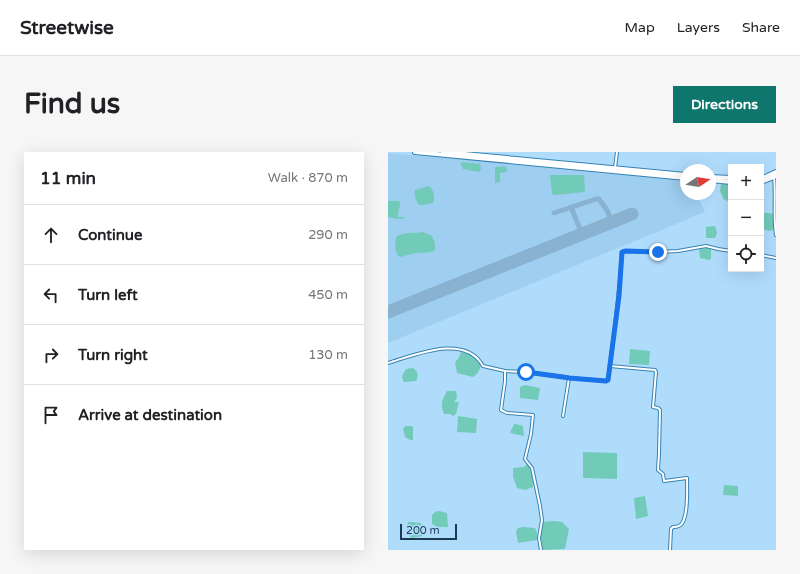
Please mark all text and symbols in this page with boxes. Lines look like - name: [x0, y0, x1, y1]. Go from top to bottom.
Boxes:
- text: Streetwise: [20, 17, 114, 39]
- text: Map: [625, 19, 655, 36]
- text: Layers: [677, 19, 720, 36]
- text: Share: [742, 19, 780, 36]
- button: Directions: [673, 86, 776, 123]
- text: Find us: [24, 87, 120, 121]
- north arrow: [680, 164, 716, 200]
- map controls: [728, 164, 764, 272]
- button: +: [728, 164, 764, 200]
- text: 11 min: [40, 168, 96, 189]
- text: Walk · 870 m: [268, 170, 348, 186]
- button: −: [728, 200, 764, 236]
- icon: ahead: [40, 224, 62, 246]
- text: Continue: [78, 226, 142, 244]
- text: 290 m: [308, 227, 348, 243]
- button: locate: [728, 236, 764, 272]
- route end: [649, 243, 667, 261]
- icon: left: [40, 284, 62, 306]
- text: Turn left: [78, 286, 138, 304]
- text: 450 m: [308, 287, 348, 303]
- icon: right: [40, 344, 62, 366]
- text: Turn right: [78, 346, 148, 364]
- text: 130 m: [308, 347, 348, 363]
- route start: [517, 363, 535, 381]
- icon: arrive: [40, 404, 62, 426]
- text: Arrive at destination: [78, 406, 222, 424]
- scale bar: [400, 522, 457, 541]
- text: 200 m: [406, 524, 440, 537]

